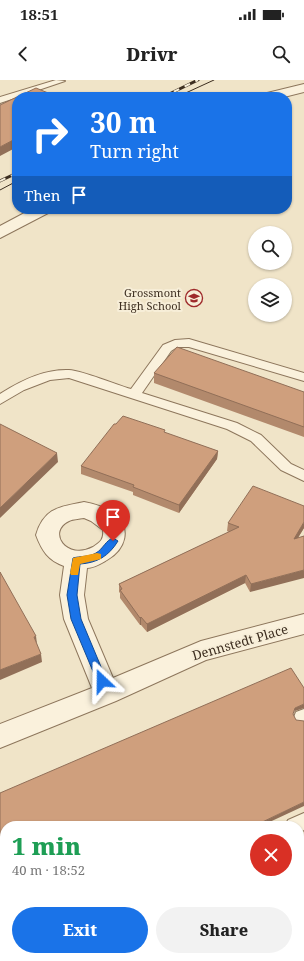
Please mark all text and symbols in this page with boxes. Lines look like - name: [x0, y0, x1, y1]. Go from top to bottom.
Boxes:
- text: 18:51: [20, 4, 58, 24]
- text: Drivr: [126, 42, 178, 66]
- icon: back: [12, 43, 34, 65]
- icon: search: [270, 43, 292, 65]
- text: 30 m: [90, 103, 157, 141]
- icon: right: [24, 108, 76, 160]
- text: Turn right: [90, 139, 179, 163]
- icon: arrive: [68, 184, 90, 206]
- text: Then: [24, 185, 60, 205]
- map controls: [248, 226, 292, 322]
- button: search: [248, 226, 292, 270]
- button: layers: [248, 278, 292, 322]
- place label: Grossmont High School: [119, 285, 182, 313]
- school or university icon: Grossmont High School: [184, 288, 204, 308]
- pin: [96, 500, 130, 541]
- icon: arrive: [102, 506, 124, 528]
- street label: Dennstedt Place: [190, 620, 290, 664]
- position arrow: [81, 660, 123, 702]
- text: 1 min: [12, 829, 81, 862]
- button: close: [250, 834, 292, 876]
- text: 40 m · 18:52: [12, 861, 85, 879]
- button: Exit: [12, 907, 148, 953]
- button: Share: [156, 907, 292, 953]

